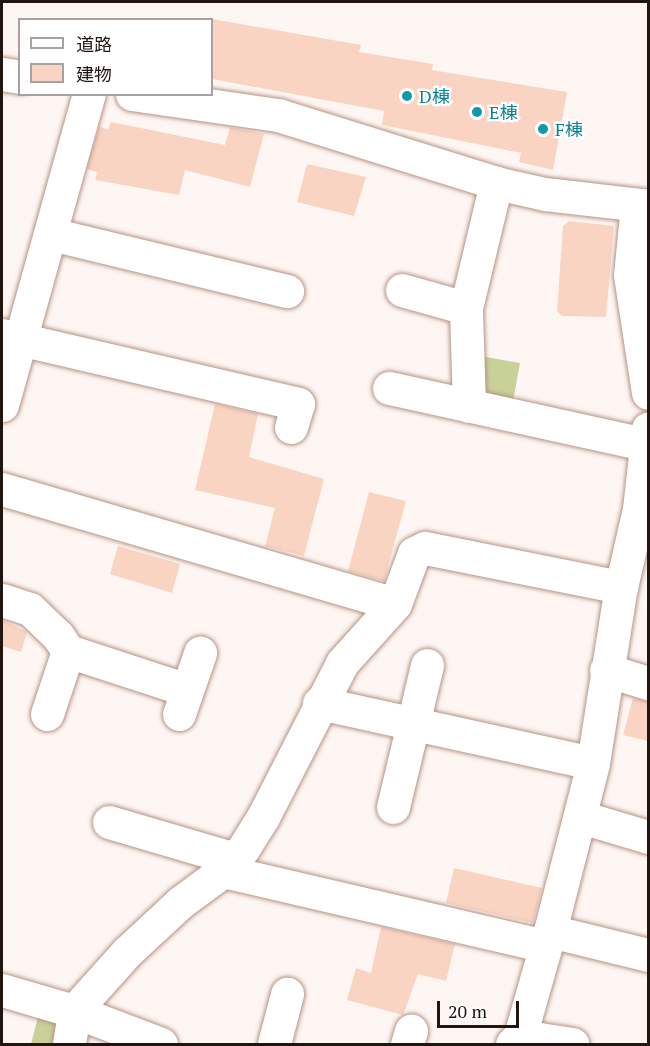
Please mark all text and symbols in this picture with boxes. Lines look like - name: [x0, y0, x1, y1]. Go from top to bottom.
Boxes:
- legend: [18, 18, 213, 96]
- text: 道路: [76, 32, 112, 56]
- text: 建物: [76, 62, 112, 86]
- place label: D棟: [419, 85, 450, 107]
- marker: D棟: [400, 89, 414, 103]
- place label: E棟: [489, 101, 517, 123]
- marker: E棟: [470, 105, 484, 119]
- place label: F棟: [555, 118, 583, 140]
- marker: F棟: [536, 122, 550, 136]
- scale bar: [440, 989, 522, 1027]
- text: 20 m: [448, 999, 487, 1023]

